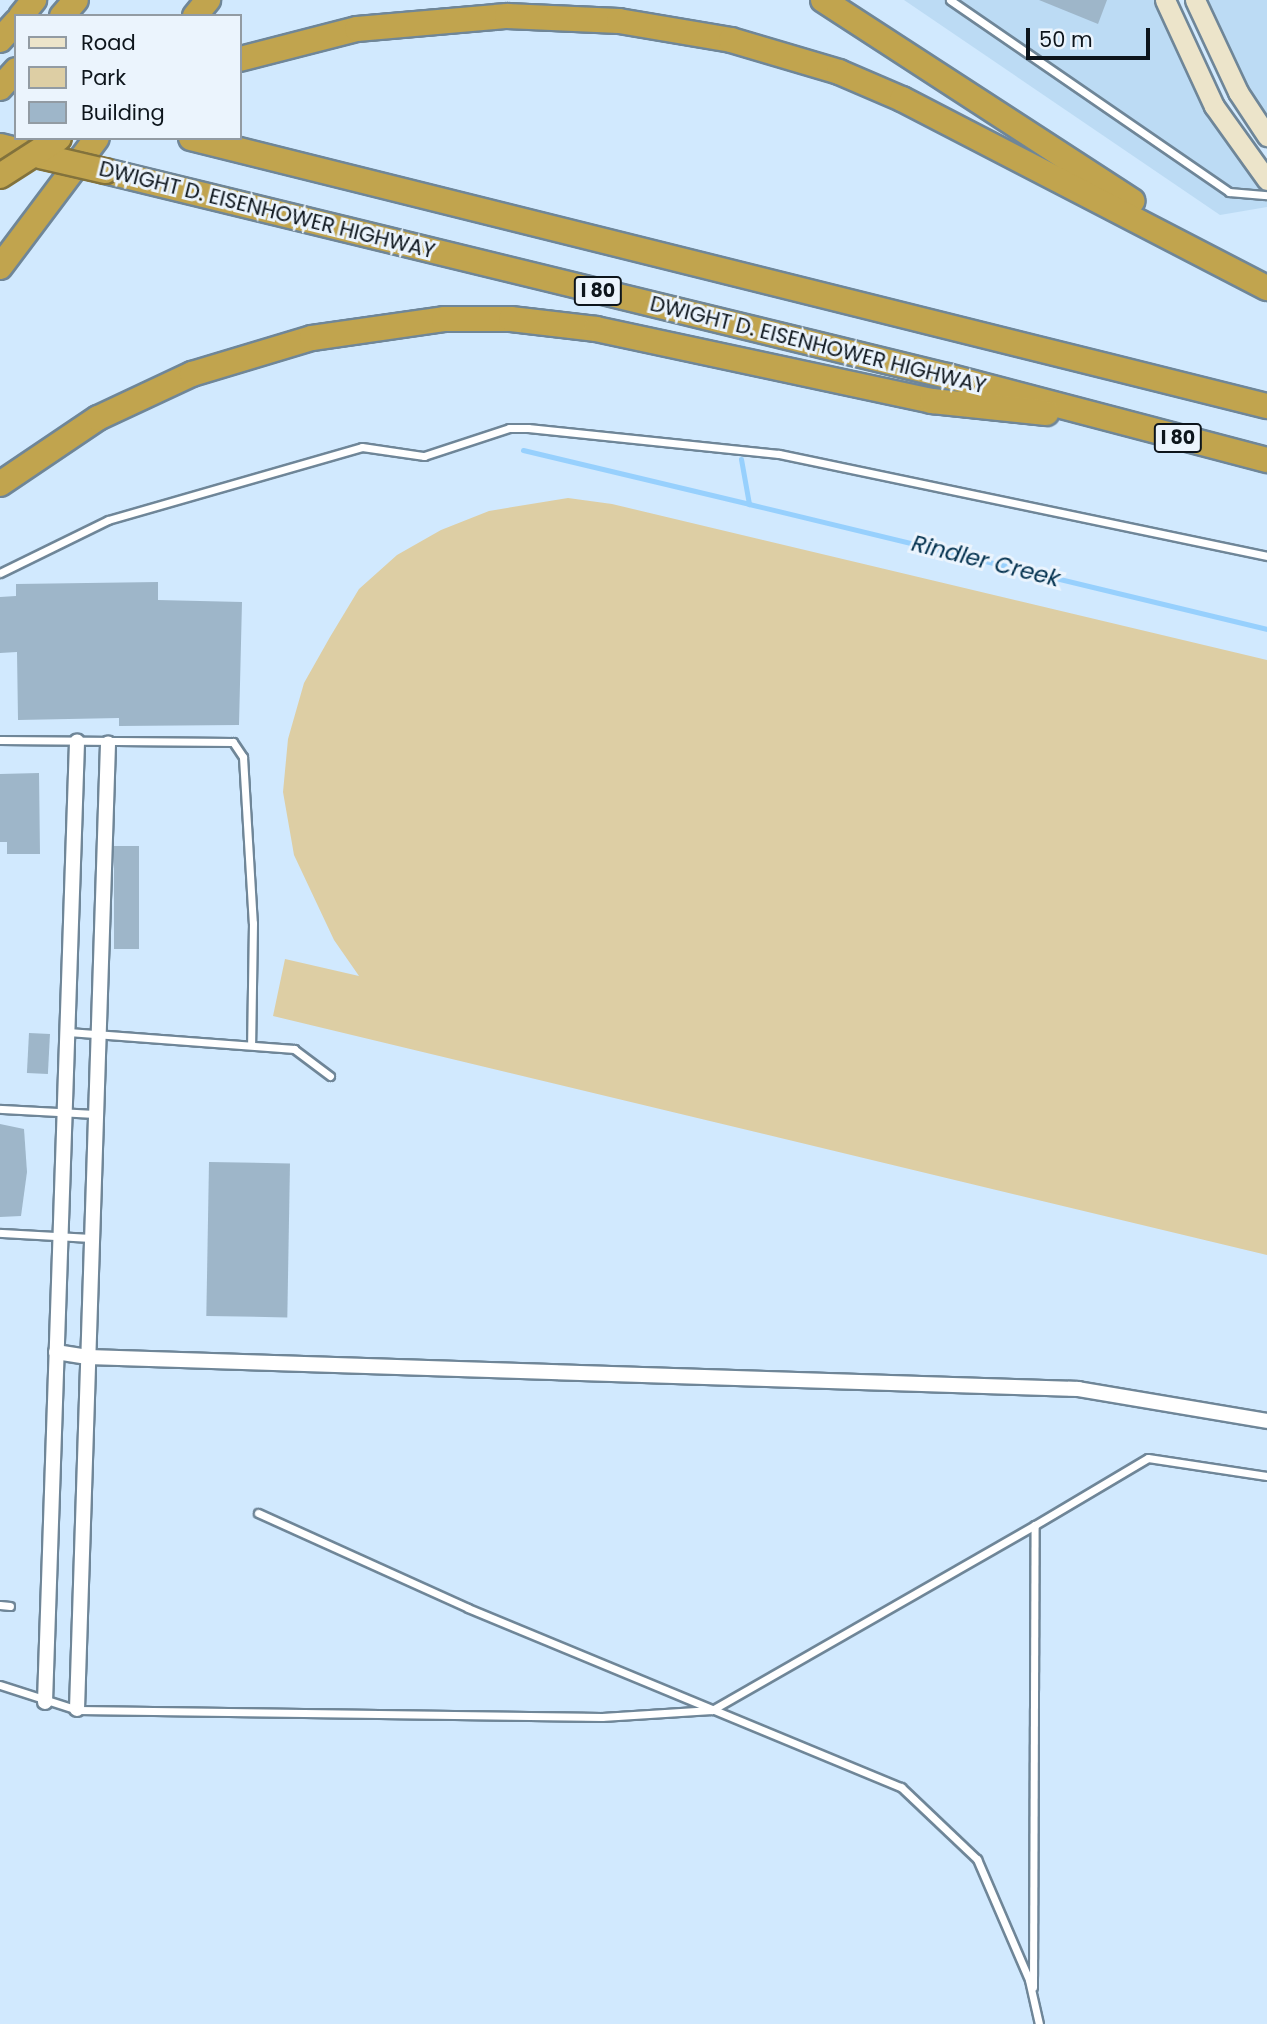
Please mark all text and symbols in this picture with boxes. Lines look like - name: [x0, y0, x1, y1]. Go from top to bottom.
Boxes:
- legend: [14, 14, 242, 140]
- scale bar: [1029, 14, 1153, 58]
- text: 50 m: [1039, 25, 1093, 54]
- text: Road: [81, 28, 136, 57]
- text: Park: [81, 63, 126, 92]
- text: Building: [81, 98, 165, 127]
- street label: DWIGHT D. EISENHOWER HIGHWAY: [96, 156, 438, 264]
- road number: I 80: [574, 276, 622, 306]
- street label: DWIGHT D. EISENHOWER HIGHWAY: [647, 291, 989, 399]
- road number: I 80: [1154, 422, 1202, 453]
- water label: Rindler Creek: [909, 529, 1063, 593]

